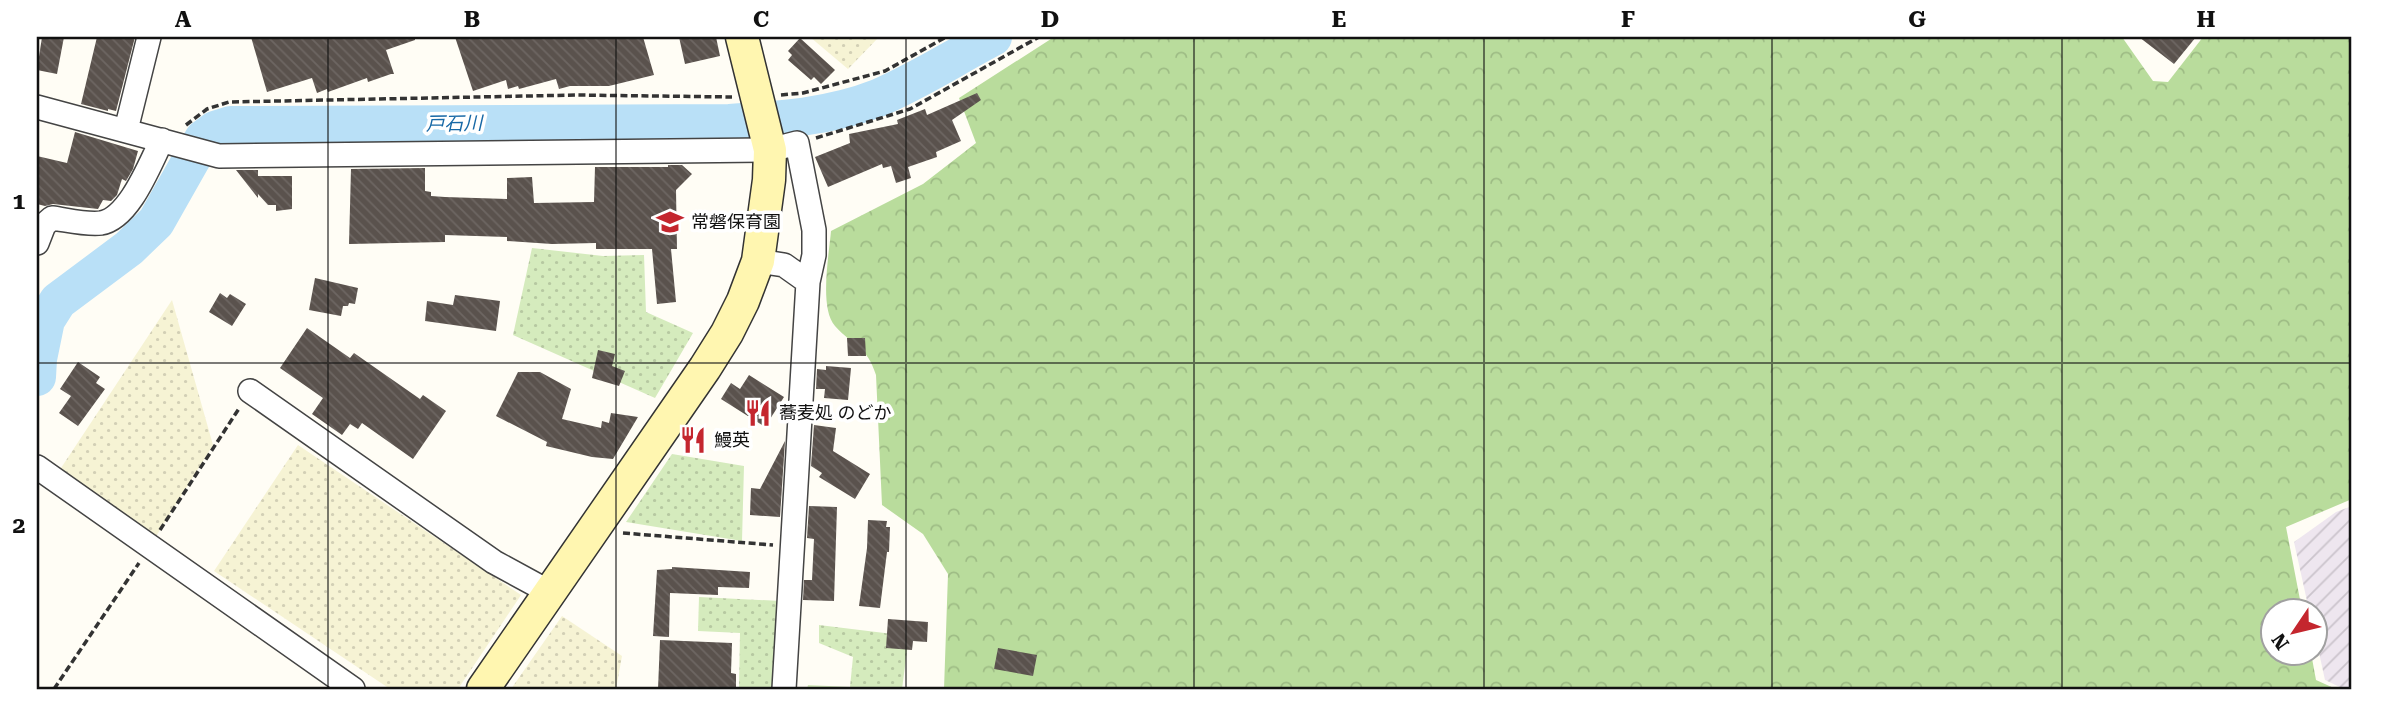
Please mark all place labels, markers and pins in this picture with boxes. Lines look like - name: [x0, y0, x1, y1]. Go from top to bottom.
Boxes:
- school or university icon: 常磐保育園: [655, 207, 685, 237]
- place label: 常磐保育園: [691, 211, 781, 232]
- restaurant icon: 蕎麦処 のどか: [743, 398, 773, 428]
- place label: 蕎麦処 のどか: [779, 402, 892, 423]
- restaurant icon: 鰻英: [678, 425, 708, 455]
- place label: 鰻英: [714, 429, 750, 450]

